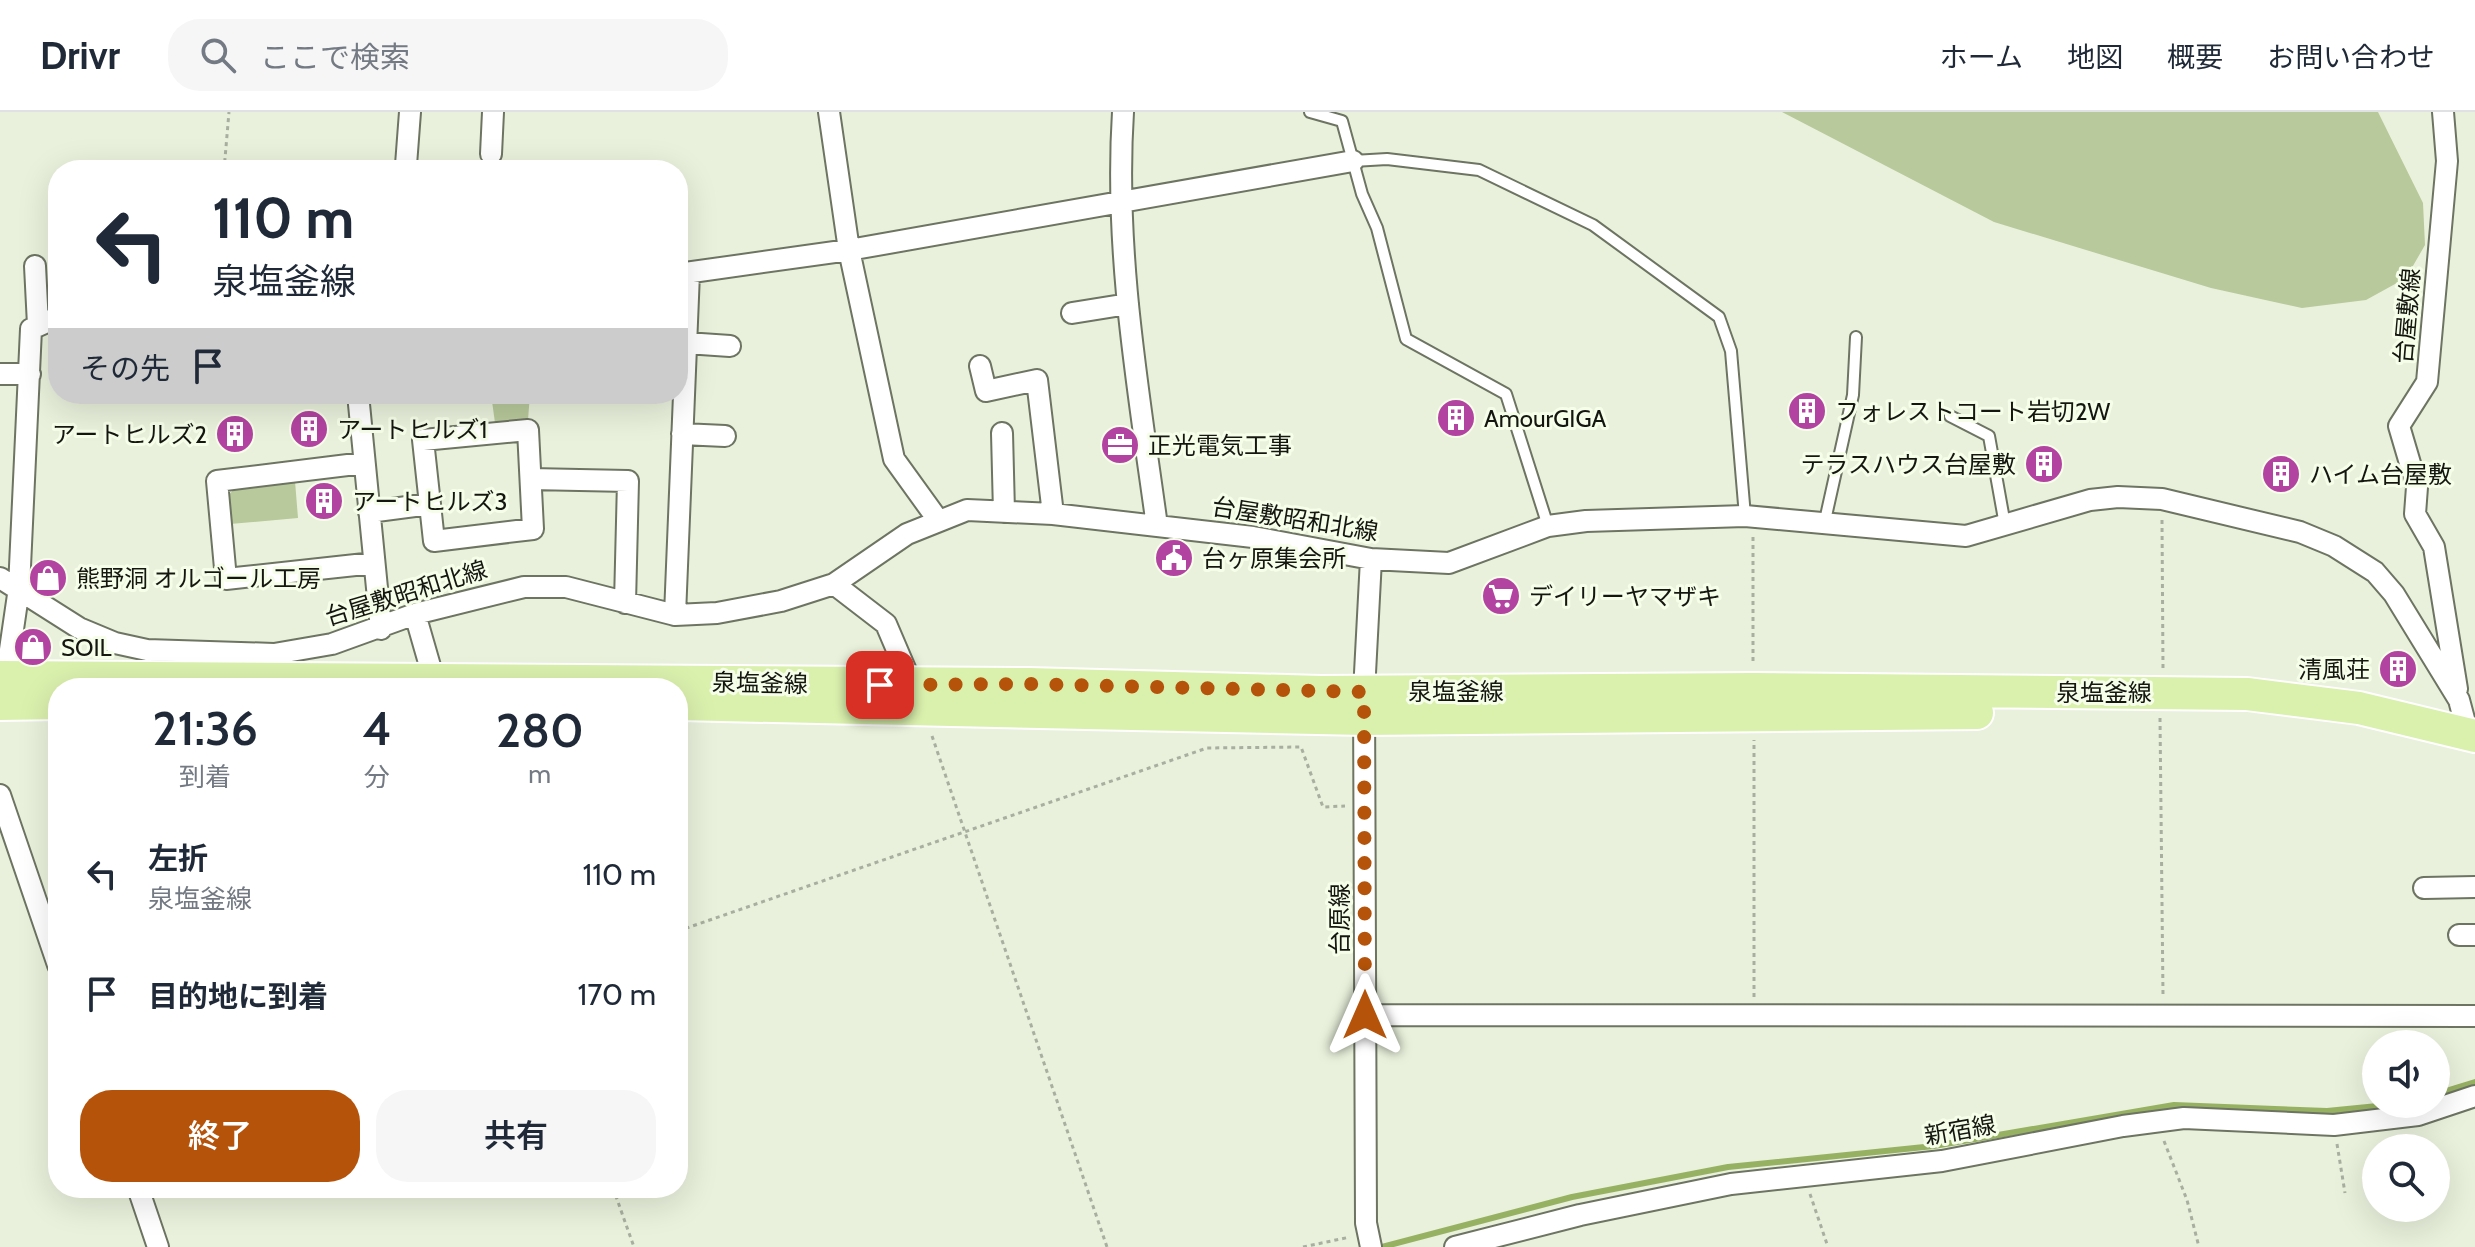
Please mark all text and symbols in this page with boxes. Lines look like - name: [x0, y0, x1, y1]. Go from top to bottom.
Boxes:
- search box: [168, 19, 728, 91]
- text: Drivr: [40, 32, 120, 79]
- icon: search: [196, 33, 240, 77]
- text: ここで検索: [260, 39, 410, 76]
- text: ホーム: [1940, 40, 2023, 74]
- text: 地図: [2067, 40, 2123, 74]
- text: 概要: [2167, 40, 2223, 74]
- text: お問い合わせ: [2267, 40, 2435, 74]
- text: 110 m: [212, 184, 354, 252]
- icon: left: [80, 192, 184, 296]
- text: 泉塩釜線: [212, 259, 356, 303]
- street label: 台屋敷線: [2388, 267, 2426, 365]
- icon: arrive: [186, 344, 230, 388]
- text: その先: [80, 350, 170, 387]
- building icon: フォレストコート岩切2W: [1786, 390, 1828, 432]
- building icon: AmourGIGA: [1435, 397, 1477, 439]
- place label: フォレストコート岩切2W: [1835, 397, 2111, 426]
- place label: AmourGIGA: [1484, 404, 1607, 433]
- building icon: アートヒルズ1: [288, 408, 330, 450]
- building icon: アートヒルズ2: [214, 413, 256, 455]
- place label: アートヒルズ1: [337, 415, 487, 444]
- place label: アートヒルズ2: [52, 420, 207, 449]
- office icon: 正光電気工事: [1099, 424, 1141, 466]
- place label: 正光電気工事: [1148, 431, 1292, 460]
- building icon: テラスハウス台屋敷: [2023, 443, 2065, 485]
- place label: テラスハウス台屋敷: [1800, 450, 2016, 479]
- building icon: ハイム台屋敷: [2260, 453, 2302, 495]
- place label: ハイム台屋敷: [2309, 460, 2452, 489]
- building icon: アートヒルズ3: [303, 480, 345, 522]
- place label: アートヒルズ3: [352, 487, 508, 516]
- street label: 台屋敷昭和北線: [1210, 492, 1380, 546]
- public building icon: 台ヶ原集会所: [1153, 537, 1195, 579]
- place label: 台ヶ原集会所: [1202, 544, 1346, 573]
- street label: 台屋敷昭和北線: [321, 555, 491, 631]
- shop icon: 熊野洞 オルゴール工房: [27, 557, 69, 599]
- place label: 熊野洞 オルゴール工房: [76, 564, 321, 593]
- supermarket icon: デイリーヤマザキ: [1480, 575, 1522, 617]
- place label: デイリーヤマザキ: [1529, 582, 1721, 611]
- shop icon: SOIL: [12, 626, 54, 668]
- place label: SOIL: [61, 633, 112, 662]
- building icon: 清風荘: [2377, 648, 2419, 690]
- pin: [846, 651, 914, 719]
- place label: 清風荘: [2298, 655, 2370, 684]
- icon: arrive: [858, 663, 902, 707]
- street label: 泉塩釜線: [712, 668, 808, 698]
- street label: 泉塩釜線: [1408, 677, 1504, 706]
- street label: 泉塩釜線: [2056, 678, 2152, 707]
- text: 21:36: [152, 699, 258, 757]
- text: 4: [362, 699, 391, 757]
- text: 280: [496, 701, 584, 759]
- text: m: [528, 758, 551, 790]
- text: 到着: [179, 761, 231, 793]
- text: 分: [364, 761, 390, 793]
- text: 左折: [148, 840, 208, 877]
- icon: left: [80, 852, 124, 896]
- text: 110 m: [582, 856, 656, 893]
- text: 泉塩釜線: [148, 883, 252, 915]
- street label: 台原線: [1325, 883, 1354, 955]
- icon: arrive: [80, 972, 124, 1016]
- position arrow: [1323, 973, 1407, 1057]
- text: 170 m: [577, 976, 656, 1013]
- text: 目的地に到着: [148, 978, 328, 1015]
- map controls: [2362, 1030, 2450, 1222]
- button: sound: [2362, 1030, 2450, 1118]
- button: 終了: [80, 1090, 360, 1182]
- button: 共有: [376, 1090, 656, 1182]
- street label: 新宿線: [1922, 1109, 1998, 1151]
- button: search: [2362, 1134, 2450, 1222]

